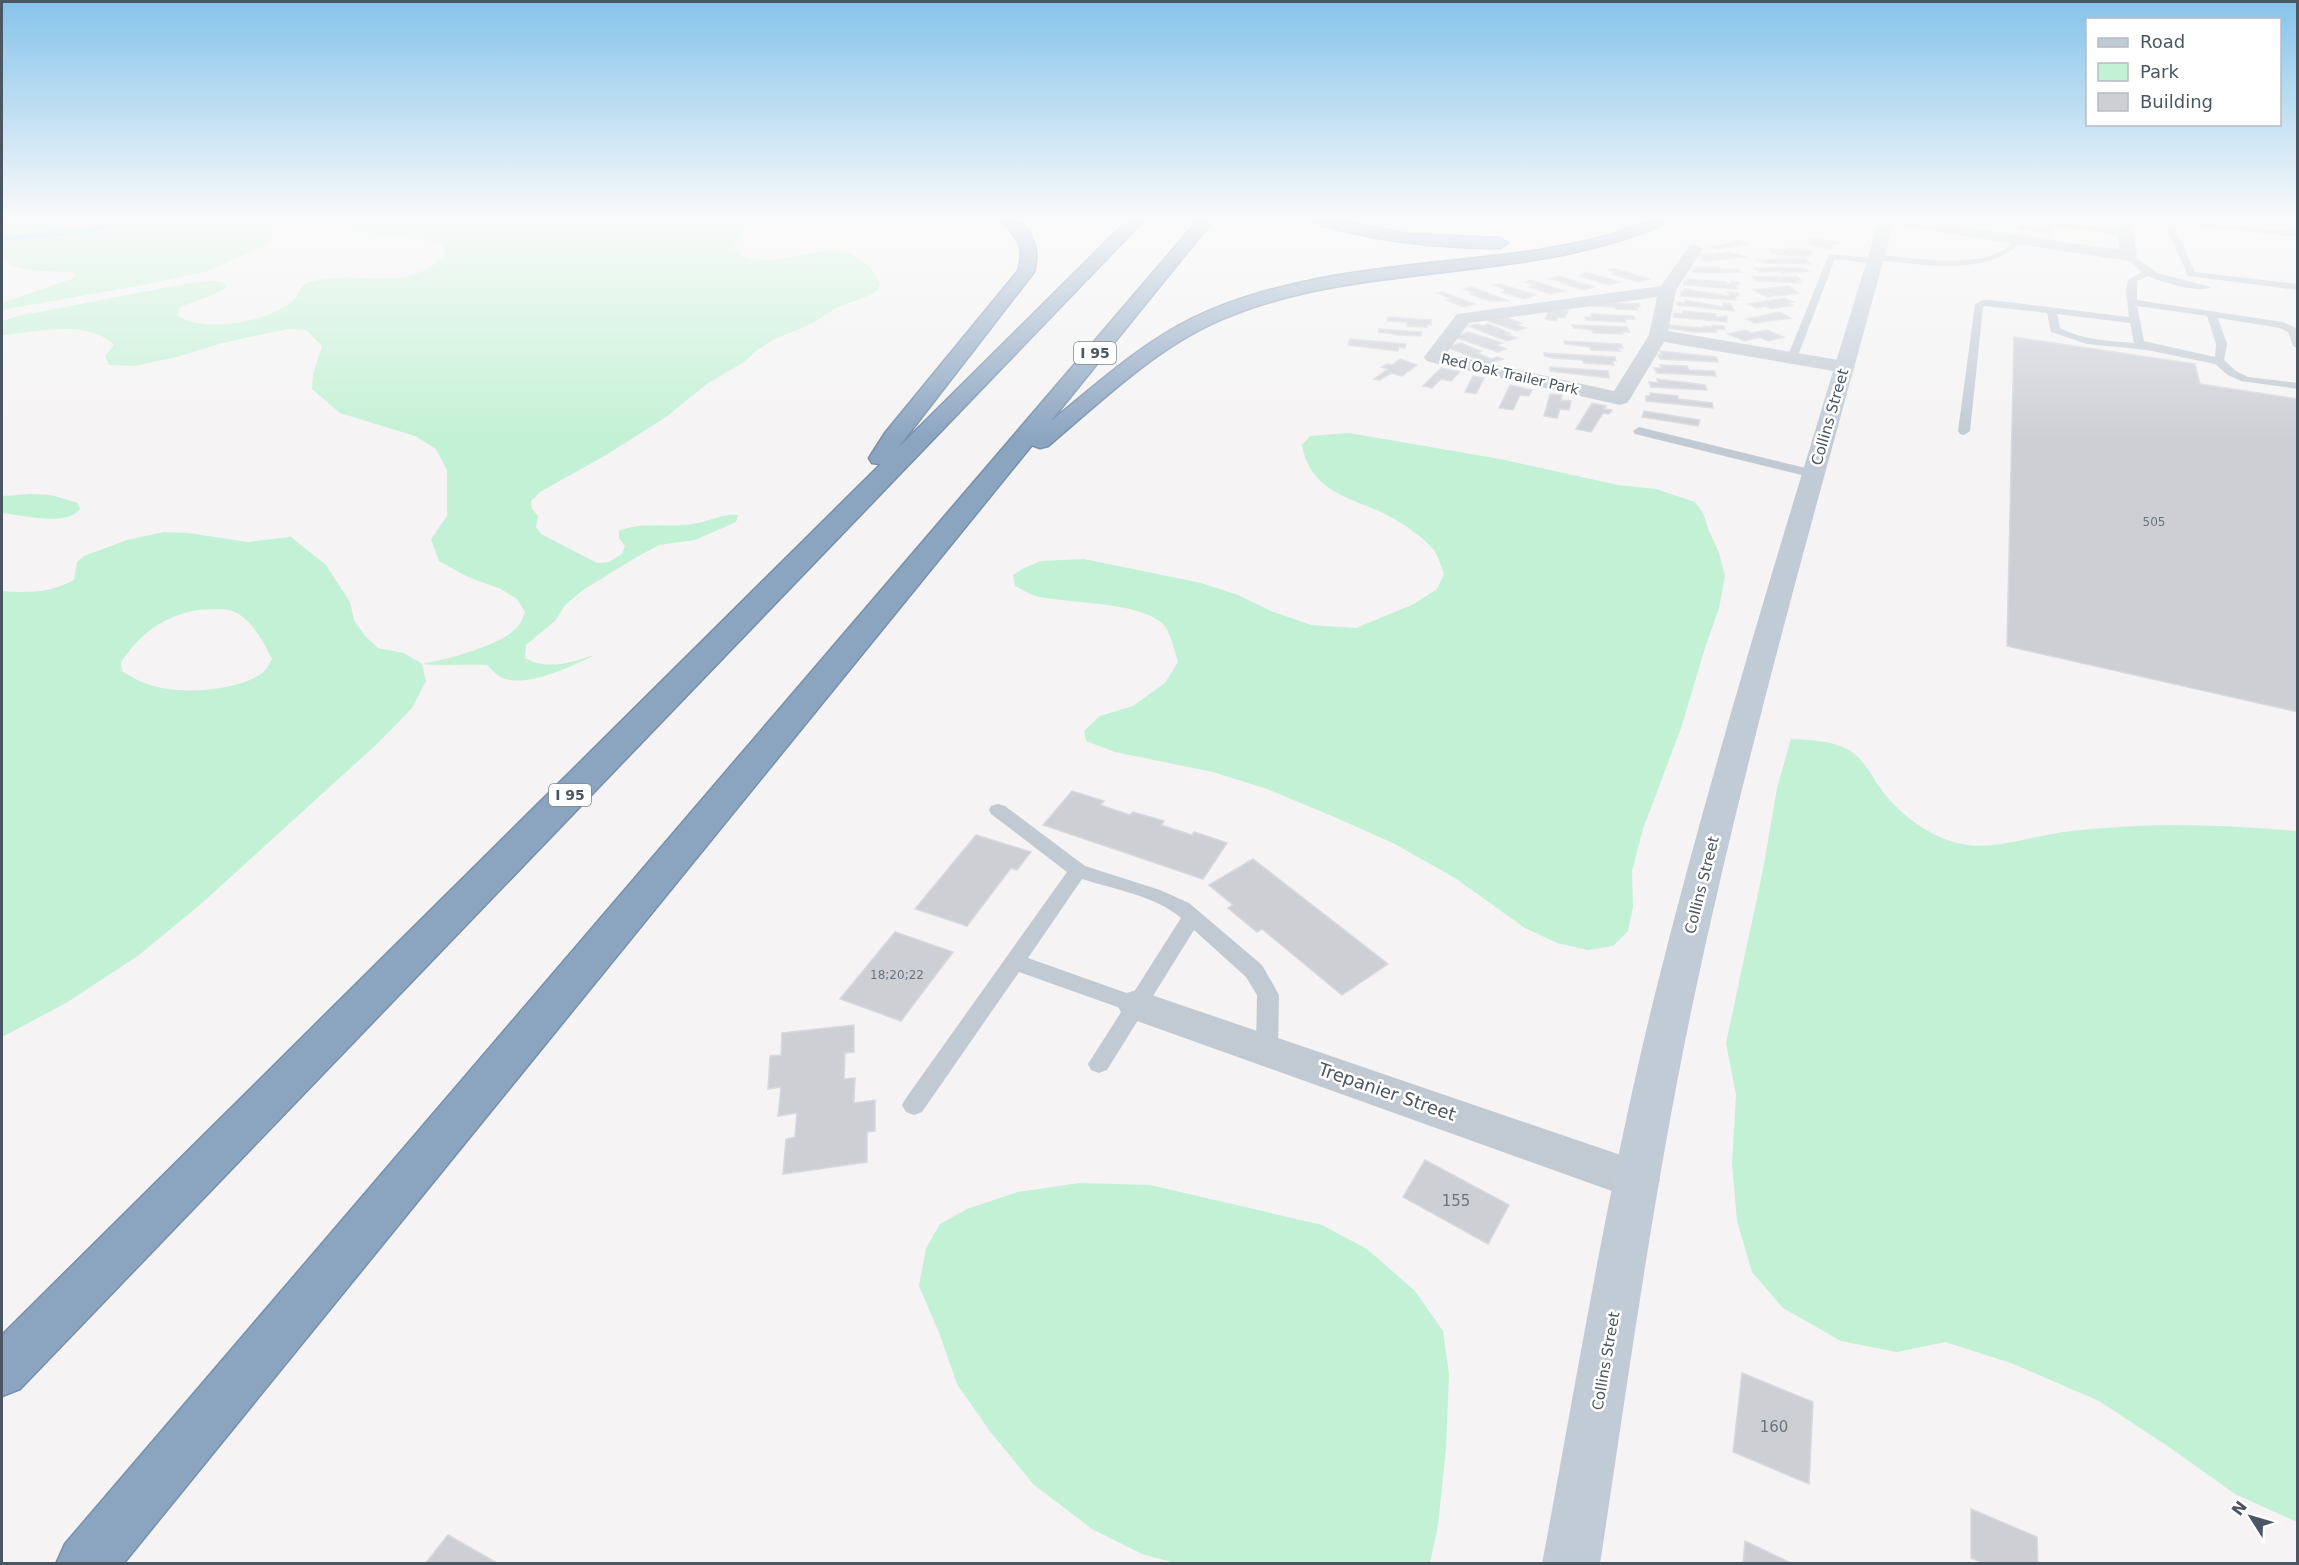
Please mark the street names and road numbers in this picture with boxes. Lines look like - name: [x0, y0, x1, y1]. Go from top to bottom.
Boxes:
- road number: I 95: [1074, 342, 1116, 364]
- street label: Red Oak Trailer Park: [1440, 350, 1581, 398]
- street label: Collins Street: [1808, 366, 1852, 467]
- road number: I 95: [549, 784, 591, 806]
- street label: Collins Street: [1681, 834, 1723, 936]
- street label: Trepanier Street: [1315, 1058, 1459, 1125]
- street label: Collins Street: [1588, 1310, 1624, 1412]

